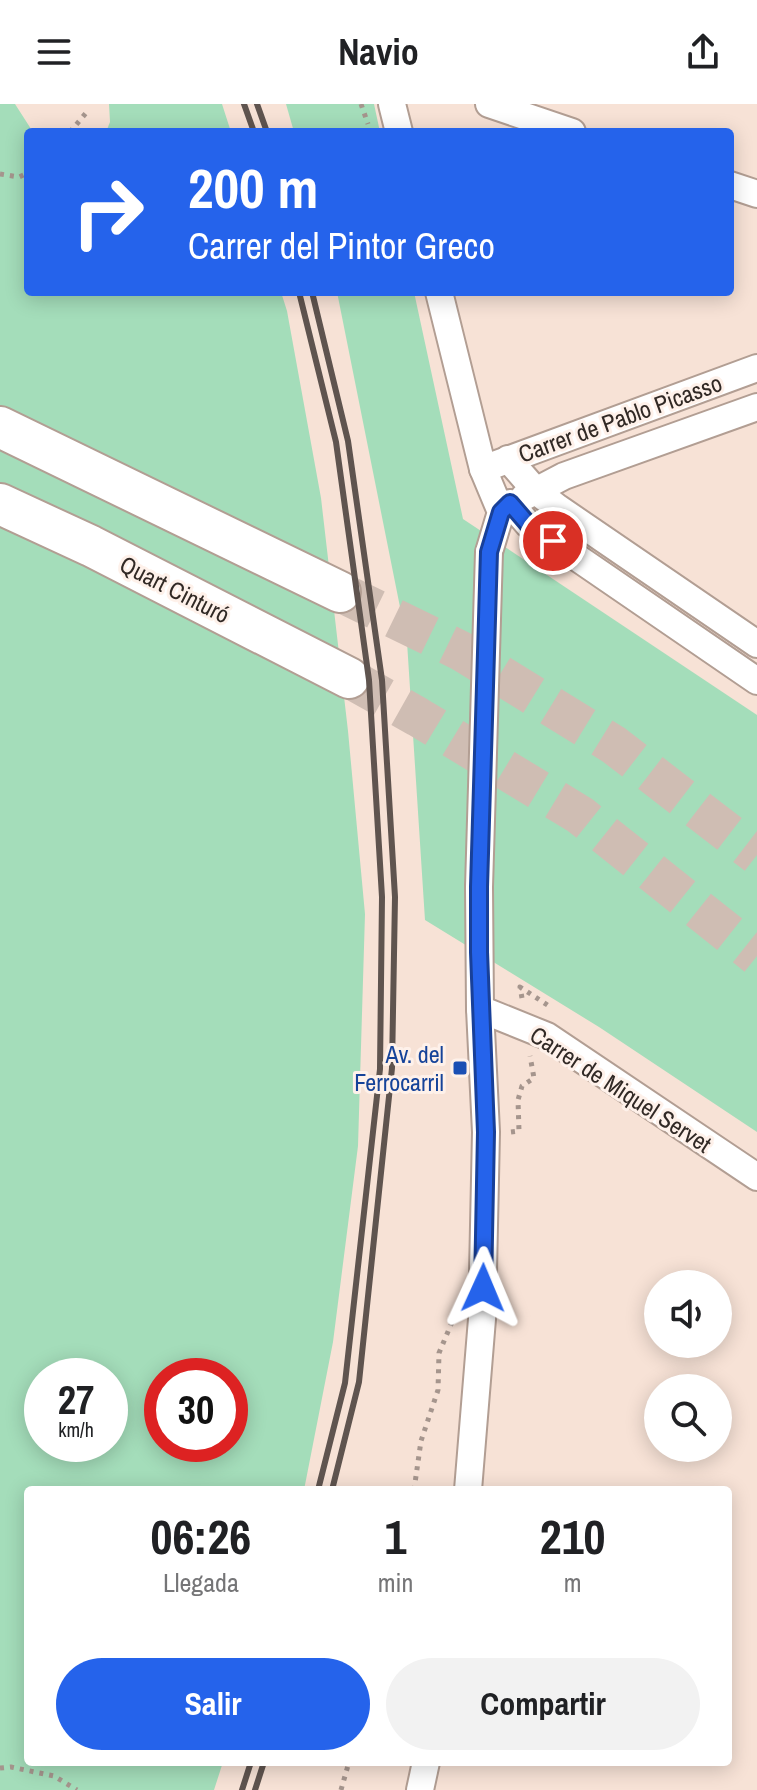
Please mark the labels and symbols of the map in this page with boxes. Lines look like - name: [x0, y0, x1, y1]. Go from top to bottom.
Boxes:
- street label: Carrer de Pablo Picasso: [514, 366, 726, 470]
- pin: [519, 507, 587, 575]
- street label: Quart Cinturó: [115, 548, 235, 630]
- street label: Carrer de Miquel Servet: [524, 1018, 718, 1160]
- place label: Av. del Ferrocarril: [354, 1038, 444, 1098]
- marker: Av. del Ferrocarril: [451, 1059, 469, 1077]
- position arrow: [441, 1246, 525, 1330]
- speed limit sign: 30: [144, 1358, 248, 1462]

